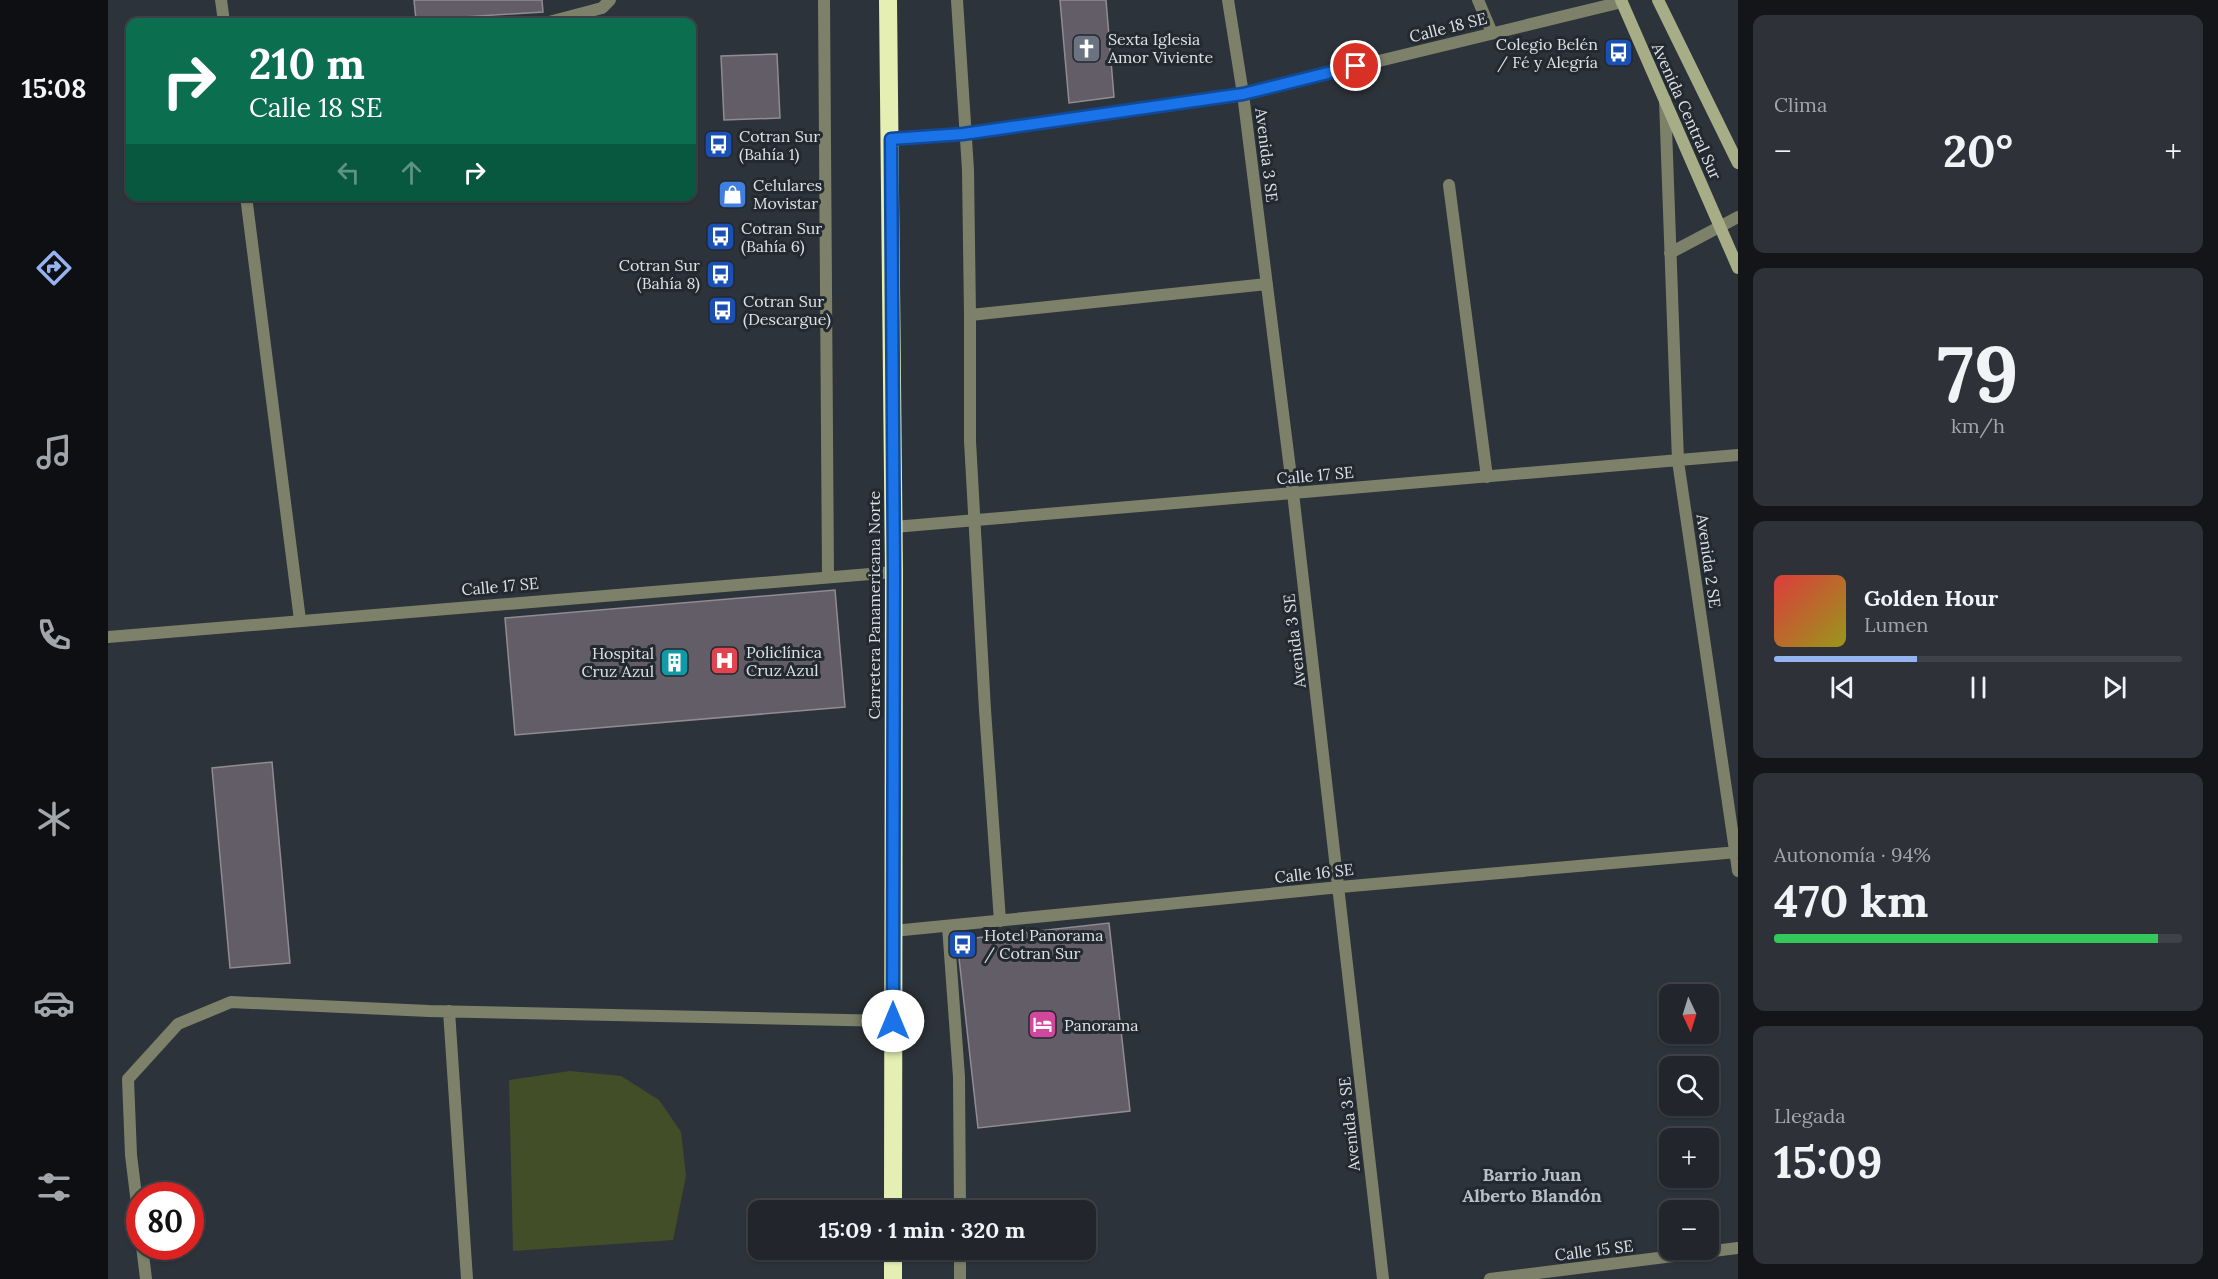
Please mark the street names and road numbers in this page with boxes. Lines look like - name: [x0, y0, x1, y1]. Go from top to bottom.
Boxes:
- street label: Calle 18 SE: [1407, 8, 1489, 46]
- street label: Avenida Central Sur: [1647, 39, 1726, 182]
- street label: Avenida 3 SE: [1251, 106, 1283, 203]
- street label: Calle 17 SE: [1276, 462, 1354, 488]
- street label: Carretera Panamericana Norte: [864, 491, 884, 719]
- street label: Avenida 2 SE: [1692, 512, 1725, 609]
- street label: Calle 17 SE: [461, 573, 539, 599]
- street label: Avenida 3 SE: [1278, 593, 1310, 690]
- street label: Calle 16 SE: [1274, 859, 1355, 887]
- street label: Avenida 3 SE: [1334, 1076, 1364, 1173]
- street label: Calle 15 SE: [1554, 1235, 1634, 1265]

